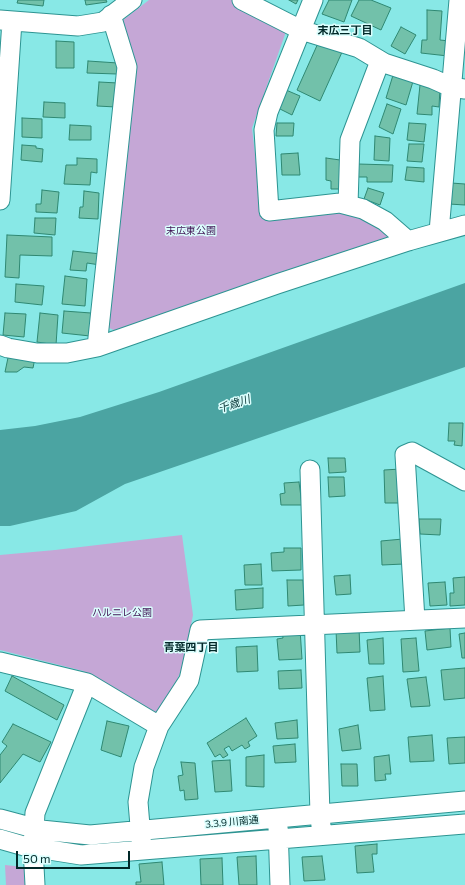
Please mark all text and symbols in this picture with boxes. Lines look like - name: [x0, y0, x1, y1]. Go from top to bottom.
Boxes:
- district label: 末広三丁目: [318, 23, 372, 37]
- park label: 末広東公園: [166, 225, 216, 237]
- water label: 千歳川: [216, 392, 252, 416]
- park label: ハルニレ公園: [92, 607, 152, 619]
- district label: 青葉四丁目: [164, 640, 218, 654]
- street label: 3.3.9 川南通: [205, 814, 259, 830]
- scale bar: [18, 843, 132, 869]
- text: 50 m: [23, 851, 51, 865]

